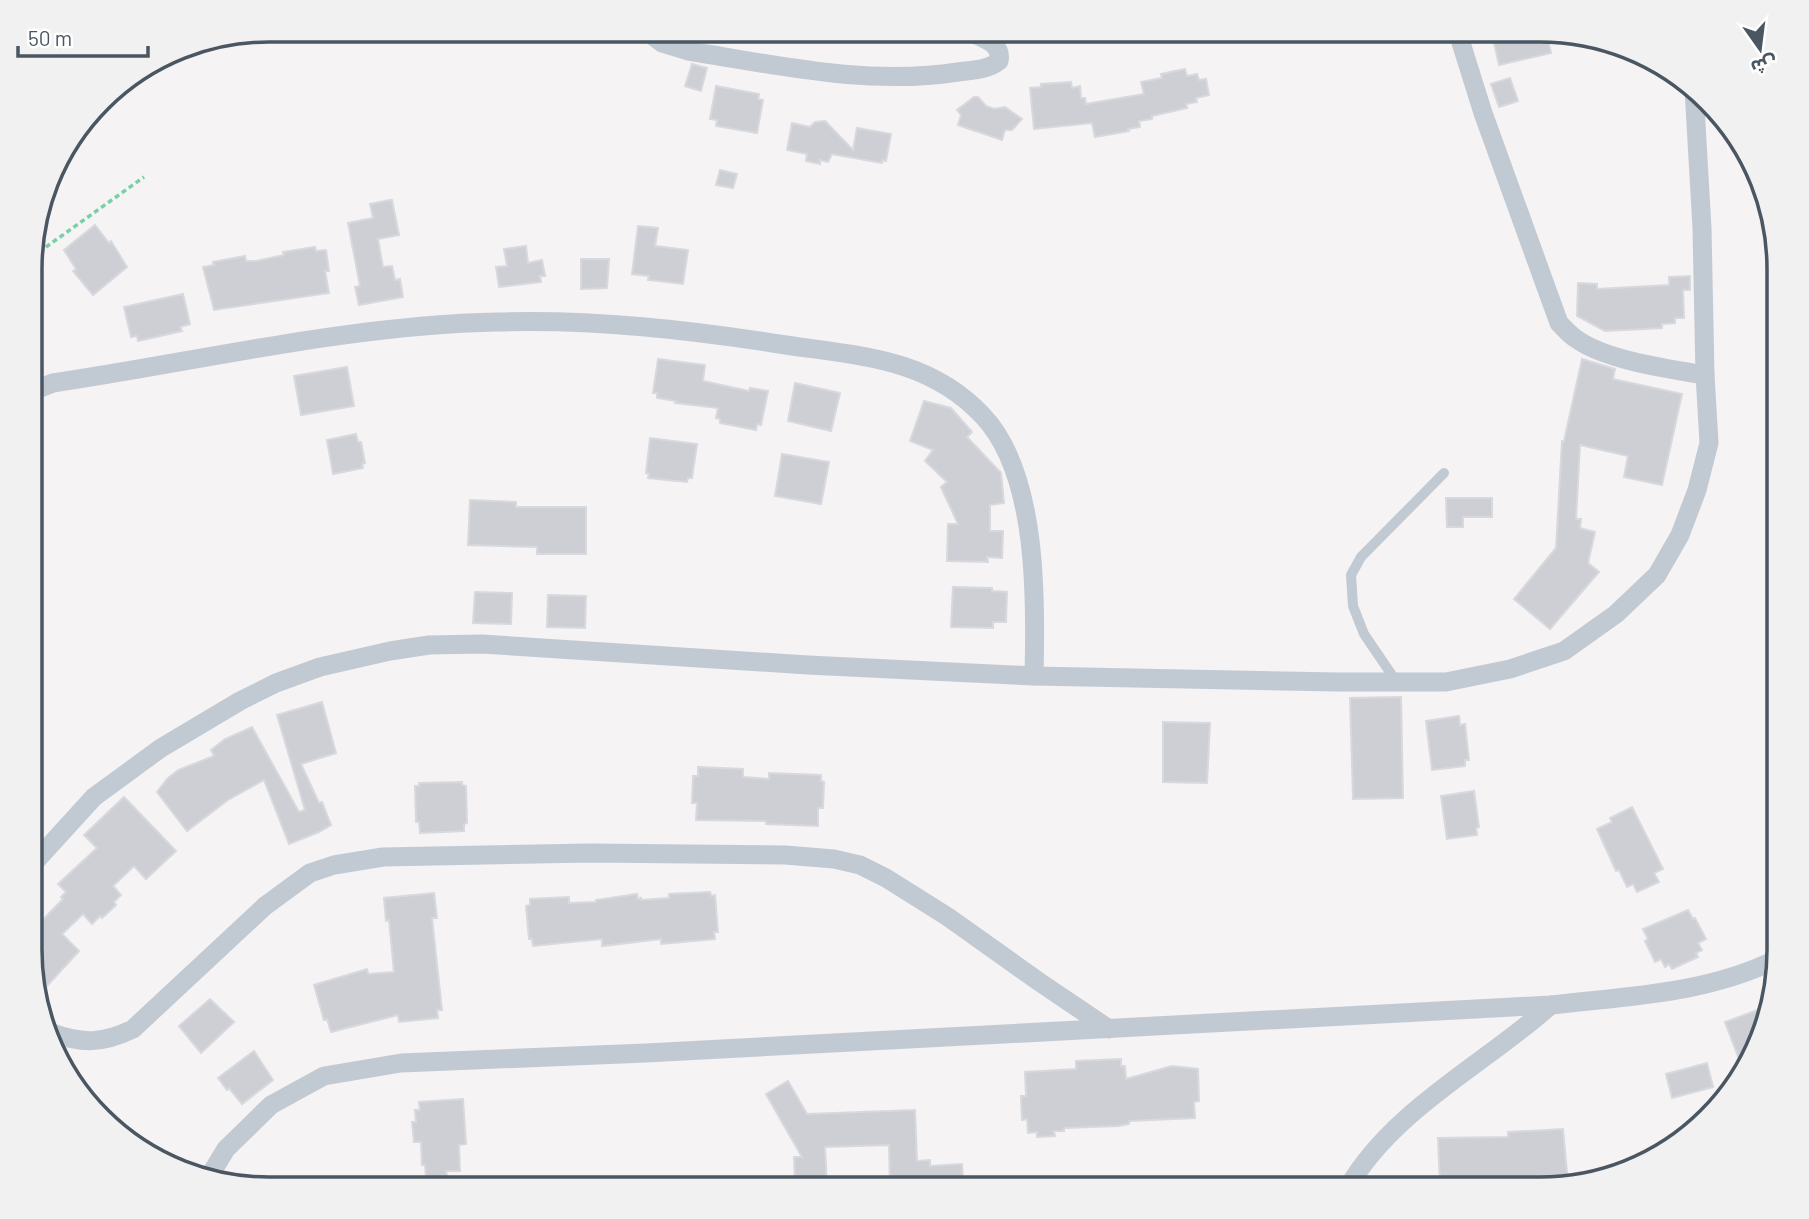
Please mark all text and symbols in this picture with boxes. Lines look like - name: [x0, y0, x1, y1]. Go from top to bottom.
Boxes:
- scale bar: [18, 14, 147, 58]
- north arrow: [1725, 14, 1795, 84]
- text: 50 m: [28, 25, 72, 50]
- text: ش: [1749, 52, 1780, 80]

